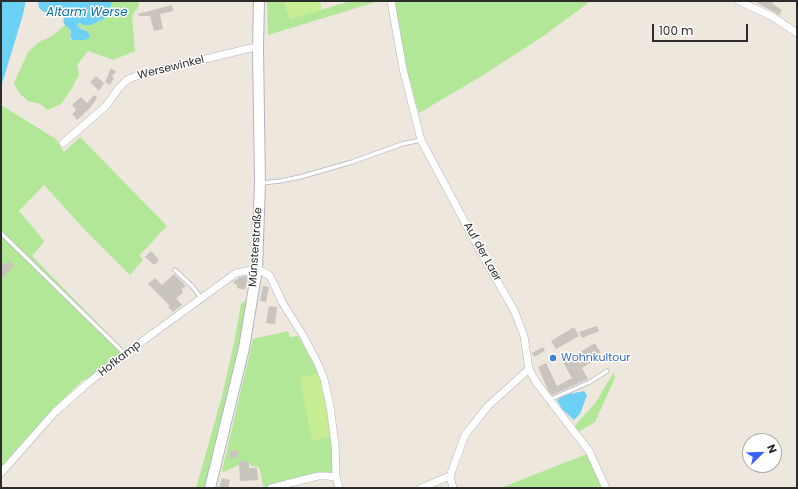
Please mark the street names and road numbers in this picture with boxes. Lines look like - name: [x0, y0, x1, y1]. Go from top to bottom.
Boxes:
- street label: Wersewinkel: [136, 53, 206, 83]
- street label: Münsterstraße: [247, 207, 265, 287]
- street label: Auf der Laer: [460, 220, 504, 284]
- street label: Hofkamp: [96, 338, 144, 380]

